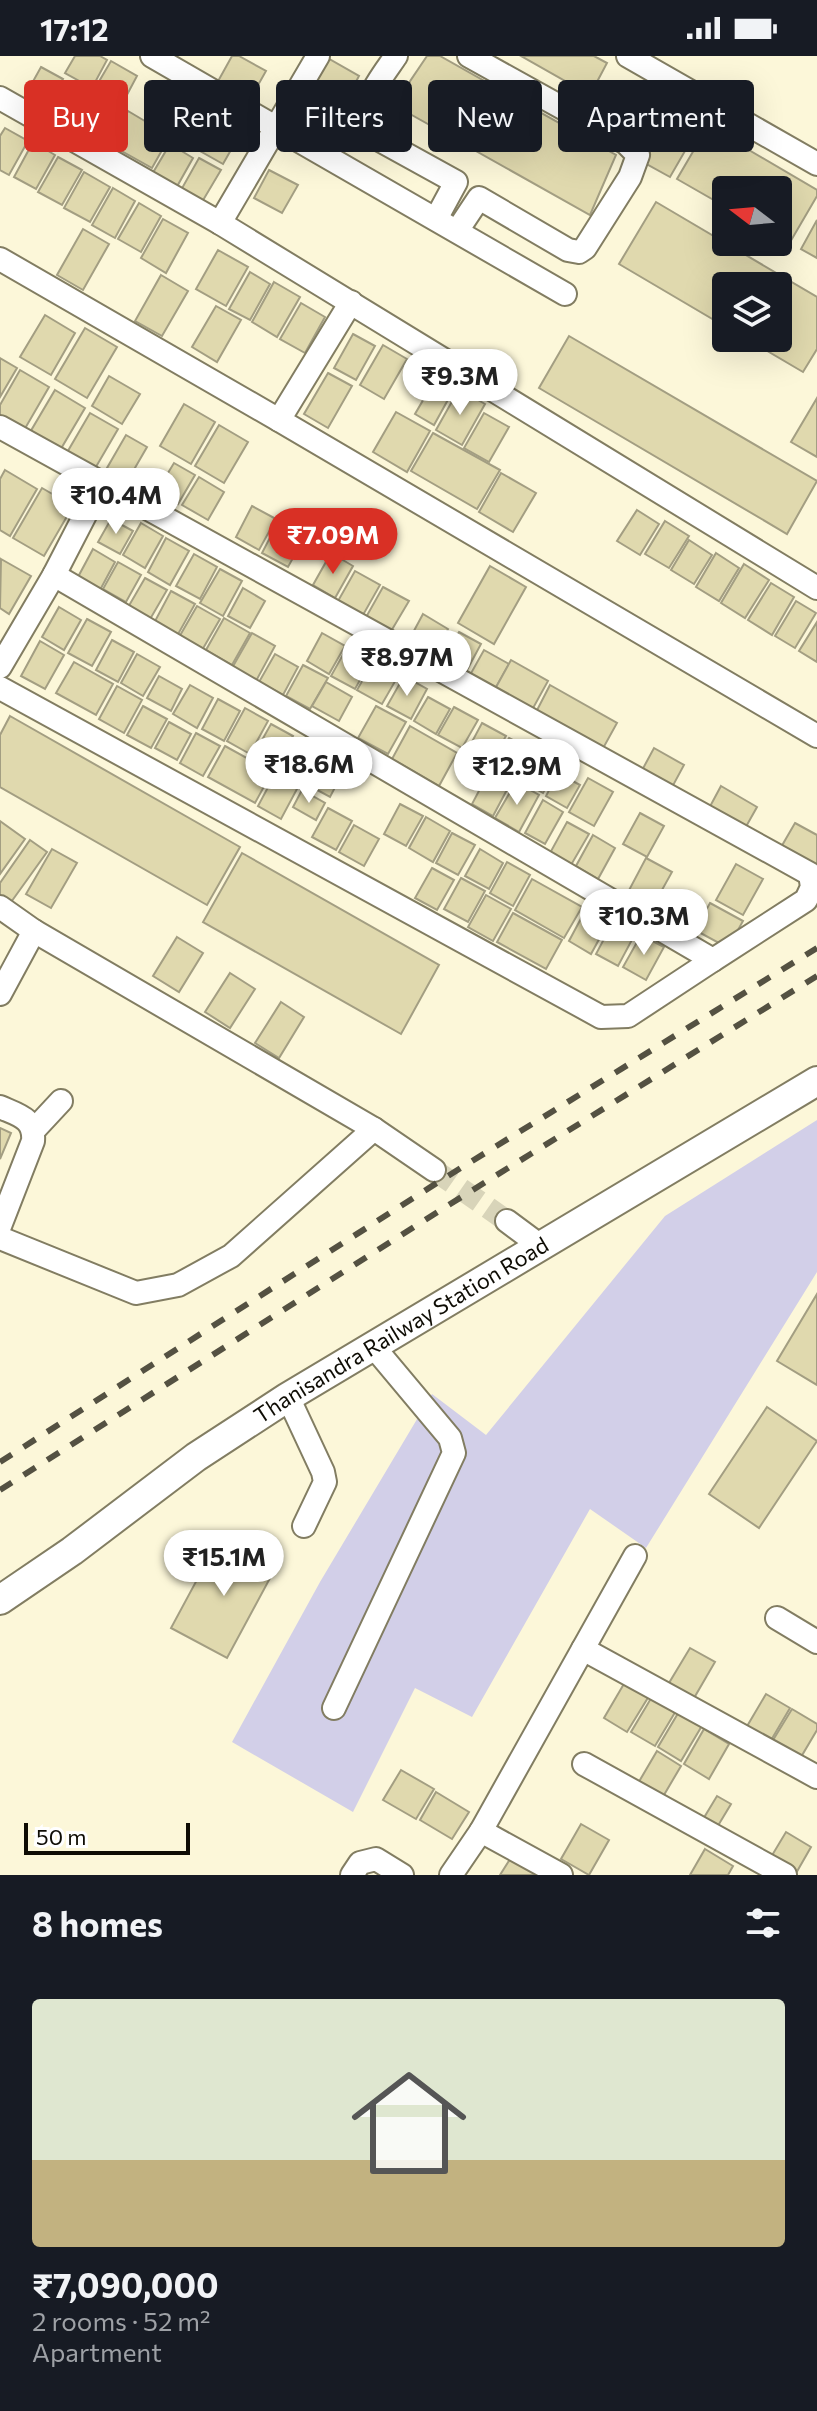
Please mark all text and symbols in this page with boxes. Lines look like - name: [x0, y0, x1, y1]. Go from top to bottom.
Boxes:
- text: 17:12: [40, 10, 109, 47]
- chip: Buy: [24, 80, 128, 152]
- chip: Rent: [144, 80, 260, 152]
- chip: Filters: [276, 80, 412, 152]
- chip: New: [428, 80, 542, 152]
- chip: Apartment: [558, 80, 754, 152]
- north arrow: [712, 176, 792, 256]
- map controls: [712, 176, 792, 352]
- button: layers: [712, 272, 792, 352]
- pin: ₹9.3M: [404, 349, 516, 417]
- text: ₹9.3M: [421, 359, 499, 390]
- pin: ₹10.4M: [51, 468, 181, 536]
- text: ₹10.4M: [70, 478, 162, 509]
- pin: ₹7.09M: [268, 508, 398, 576]
- text: ₹7.09M: [286, 518, 380, 549]
- pin: ₹8.97M: [342, 630, 472, 698]
- text: ₹8.97M: [360, 640, 454, 671]
- pin: ₹18.6M: [244, 737, 374, 805]
- pin: ₹12.9M: [452, 739, 582, 807]
- text: ₹18.6M: [263, 747, 355, 778]
- text: ₹12.9M: [472, 749, 562, 780]
- pin: ₹10.3M: [579, 889, 709, 957]
- text: ₹10.3M: [598, 899, 690, 930]
- street label: Thanisandra Railway Station Road: [249, 1231, 553, 1429]
- pin: ₹15.1M: [159, 1530, 289, 1598]
- text: ₹15.1M: [182, 1540, 266, 1571]
- scale bar: [24, 1819, 190, 1855]
- text: 50 m: [36, 1823, 86, 1850]
- icon: filters: [741, 1901, 785, 1945]
- text: 8 homes: [32, 1902, 163, 1944]
- icon: home: [337, 2051, 481, 2195]
- text: ₹7,090,000: [32, 2263, 219, 2305]
- text: 2 rooms · 52 m²: [32, 2305, 210, 2336]
- text: Apartment: [32, 2336, 162, 2367]

